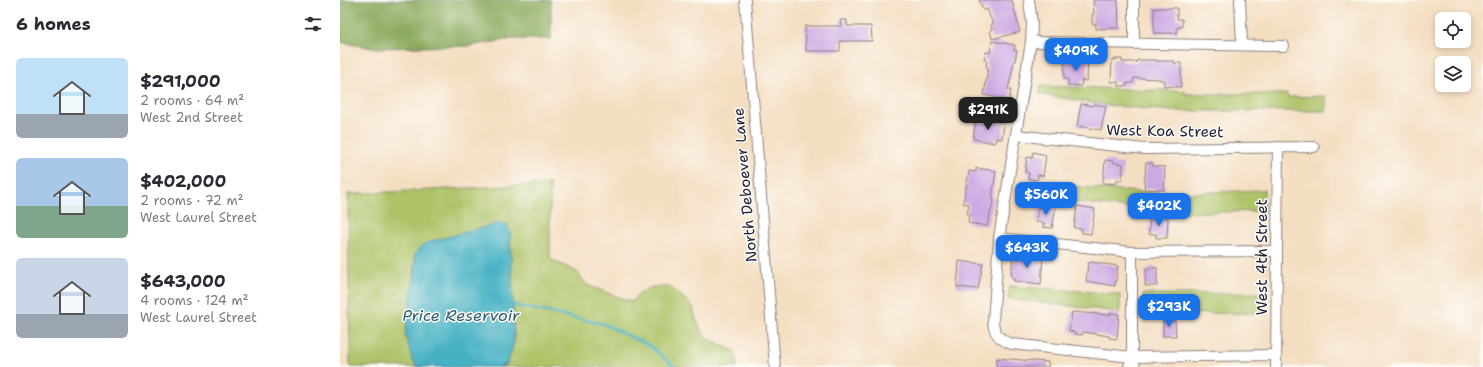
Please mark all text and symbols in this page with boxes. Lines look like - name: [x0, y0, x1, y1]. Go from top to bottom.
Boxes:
- map controls: [1435, 12, 1471, 92]
- button: locate: [1435, 12, 1471, 48]
- text: 6 homes: [16, 13, 91, 35]
- icon: filters: [302, 13, 324, 35]
- pin: $409K: [1048, 38, 1104, 72]
- text: $409K: [1054, 42, 1098, 59]
- button: layers: [1435, 56, 1471, 92]
- text: $291,000: [140, 70, 221, 92]
- icon: home: [48, 74, 96, 122]
- text: 2 rooms · 64 m²: [140, 92, 244, 109]
- pin: $291K: [960, 97, 1016, 131]
- text: $291K: [968, 101, 1008, 118]
- street label: North Deboever Lane: [728, 107, 762, 263]
- text: West 2nd Street: [140, 109, 243, 126]
- street label: West Koa Street: [1106, 120, 1224, 142]
- text: $402,000: [140, 170, 226, 192]
- icon: home: [48, 174, 96, 222]
- pin: $560K: [1018, 182, 1074, 216]
- text: $560K: [1024, 186, 1068, 203]
- text: 2 rooms · 72 m²: [140, 192, 244, 209]
- pin: $402K: [1131, 193, 1187, 227]
- text: $402K: [1137, 197, 1181, 214]
- street label: West 4th Street: [1252, 199, 1272, 315]
- text: West Laurel Street: [140, 209, 257, 226]
- pin: $643K: [999, 235, 1055, 269]
- text: $643K: [1005, 239, 1049, 256]
- text: $643,000: [140, 270, 226, 292]
- icon: home: [48, 274, 96, 322]
- text: 4 rooms · 124 m²: [140, 292, 249, 309]
- pin: $293K: [1141, 294, 1197, 328]
- text: $293K: [1147, 298, 1191, 315]
- water label: Price Reservoir: [402, 305, 520, 326]
- text: West Laurel Street: [140, 309, 257, 326]

